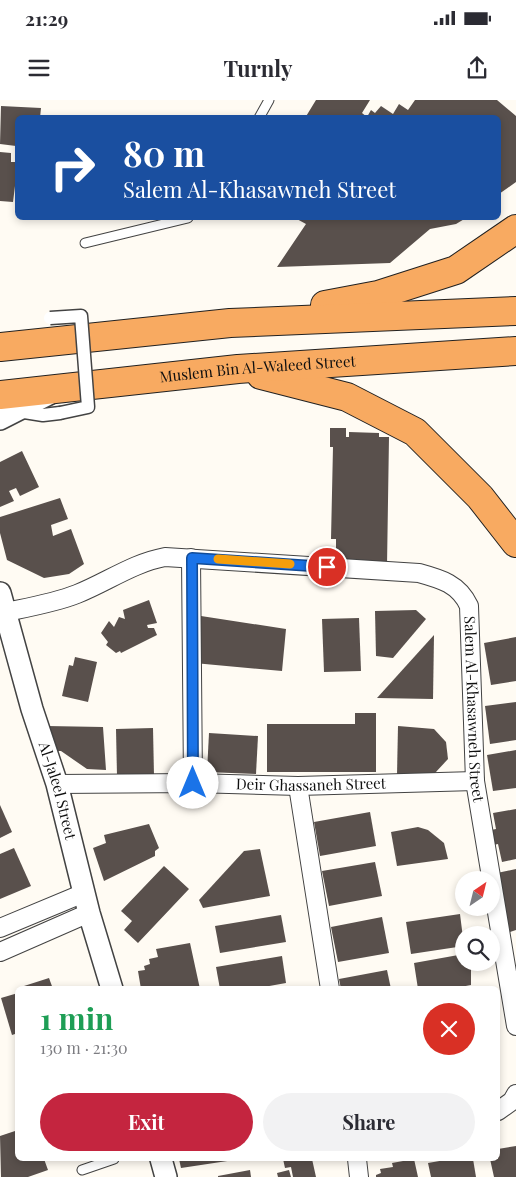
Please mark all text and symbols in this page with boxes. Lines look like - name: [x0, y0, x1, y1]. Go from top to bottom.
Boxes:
- text: 21:29: [25, 5, 68, 31]
- text: Turnly: [223, 53, 293, 83]
- icon: menu: [25, 54, 53, 82]
- icon: share: [463, 54, 491, 82]
- text: 80 m: [123, 129, 205, 176]
- icon: right: [40, 135, 105, 200]
- text: Salem Al-Khasawneh Street: [123, 174, 396, 204]
- street label: Muslem Bin Al-Waleed Street: [158, 350, 357, 387]
- pin: [306, 546, 348, 588]
- icon: arrive: [313, 553, 341, 581]
- street label: Salem Al-Khasawneh Street: [460, 616, 489, 804]
- street label: Al-Jaleel Street: [34, 738, 82, 842]
- position arrow: [166, 756, 218, 808]
- street label: Deir Ghassaneh Street: [236, 772, 387, 795]
- north arrow: [455, 871, 500, 916]
- map controls: [455, 871, 500, 971]
- button: search: [455, 926, 500, 971]
- text: 1 min: [40, 998, 114, 1038]
- button: close: [423, 1003, 475, 1055]
- text: 130 m · 21:30: [40, 1037, 128, 1058]
- button: Exit: [40, 1093, 253, 1151]
- button: Share: [263, 1093, 475, 1151]

